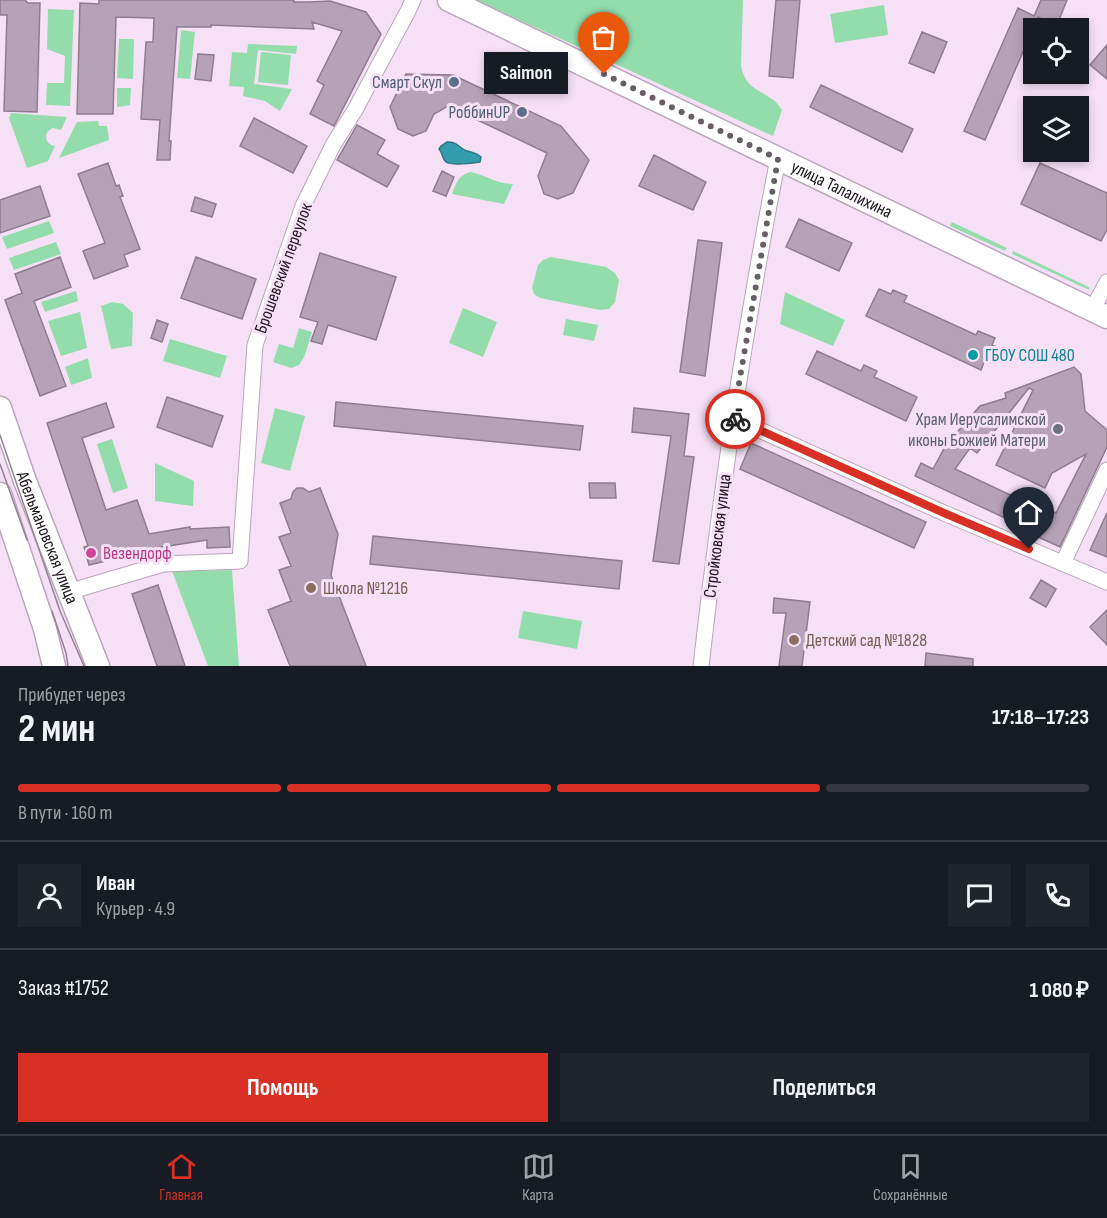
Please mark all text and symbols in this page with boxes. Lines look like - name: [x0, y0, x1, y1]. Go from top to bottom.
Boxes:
- pin: [578, 12, 629, 74]
- map controls: [1023, 18, 1089, 162]
- button: locate: [1023, 18, 1089, 84]
- icon: bag: [587, 21, 620, 54]
- callout: Saimon: [484, 53, 568, 95]
- text: Saimon: [500, 61, 552, 85]
- place label: Смарт Скул: [372, 72, 442, 93]
- marker: Смарт Скул: [447, 75, 461, 89]
- button: layers: [1023, 96, 1089, 162]
- place label: РоббинUP: [448, 102, 510, 123]
- marker: РоббинUP: [515, 105, 529, 119]
- street label: улица Талалихина: [788, 156, 896, 223]
- street label: Брошевский переулок: [250, 200, 317, 336]
- place label: ГБОУ СОШ 480: [985, 345, 1075, 366]
- marker: ГБОУ СОШ 480: [966, 348, 980, 362]
- courier: [705, 389, 765, 449]
- icon: bike: [719, 403, 752, 436]
- place label: Храм Иерусалимской иконы Божией Матери: [908, 409, 1046, 451]
- marker: Храм Иерусалимской иконы Божией Матери: [1051, 422, 1065, 436]
- street label: Абельмановская улица: [11, 468, 82, 607]
- street label: Стройковская улица: [699, 473, 736, 599]
- pin: [1003, 487, 1054, 549]
- icon: home: [1012, 496, 1045, 529]
- place label: Везендорф: [103, 543, 172, 564]
- marker: Везендорф: [84, 546, 98, 560]
- place label: Школа №1216: [323, 578, 408, 599]
- marker: Школа №1216: [304, 581, 318, 595]
- place label: Детский сад №1828: [806, 630, 927, 651]
- marker: Детский сад №1828: [787, 633, 801, 647]
- text: Прибудет через: [18, 683, 126, 707]
- text: 17:18–17:23: [992, 704, 1089, 731]
- text: 2 мин: [18, 706, 95, 753]
- text: В пути · 160 m: [18, 801, 112, 825]
- button: person: [18, 864, 81, 927]
- button: chat: [948, 864, 1011, 927]
- button: phone: [1026, 864, 1089, 927]
- text: Иван: [96, 870, 135, 897]
- text: Курьер · 4.9: [96, 897, 175, 921]
- text: Заказ #1752: [18, 975, 109, 1002]
- text: 1 080 ₽: [1029, 977, 1089, 1004]
- button: Помощь: [18, 1053, 548, 1122]
- button: Поделиться: [560, 1053, 1089, 1122]
- tab: Главная: [159, 1150, 203, 1205]
- tab: Карта: [522, 1150, 555, 1205]
- tab: Сохранённые: [873, 1150, 948, 1205]

